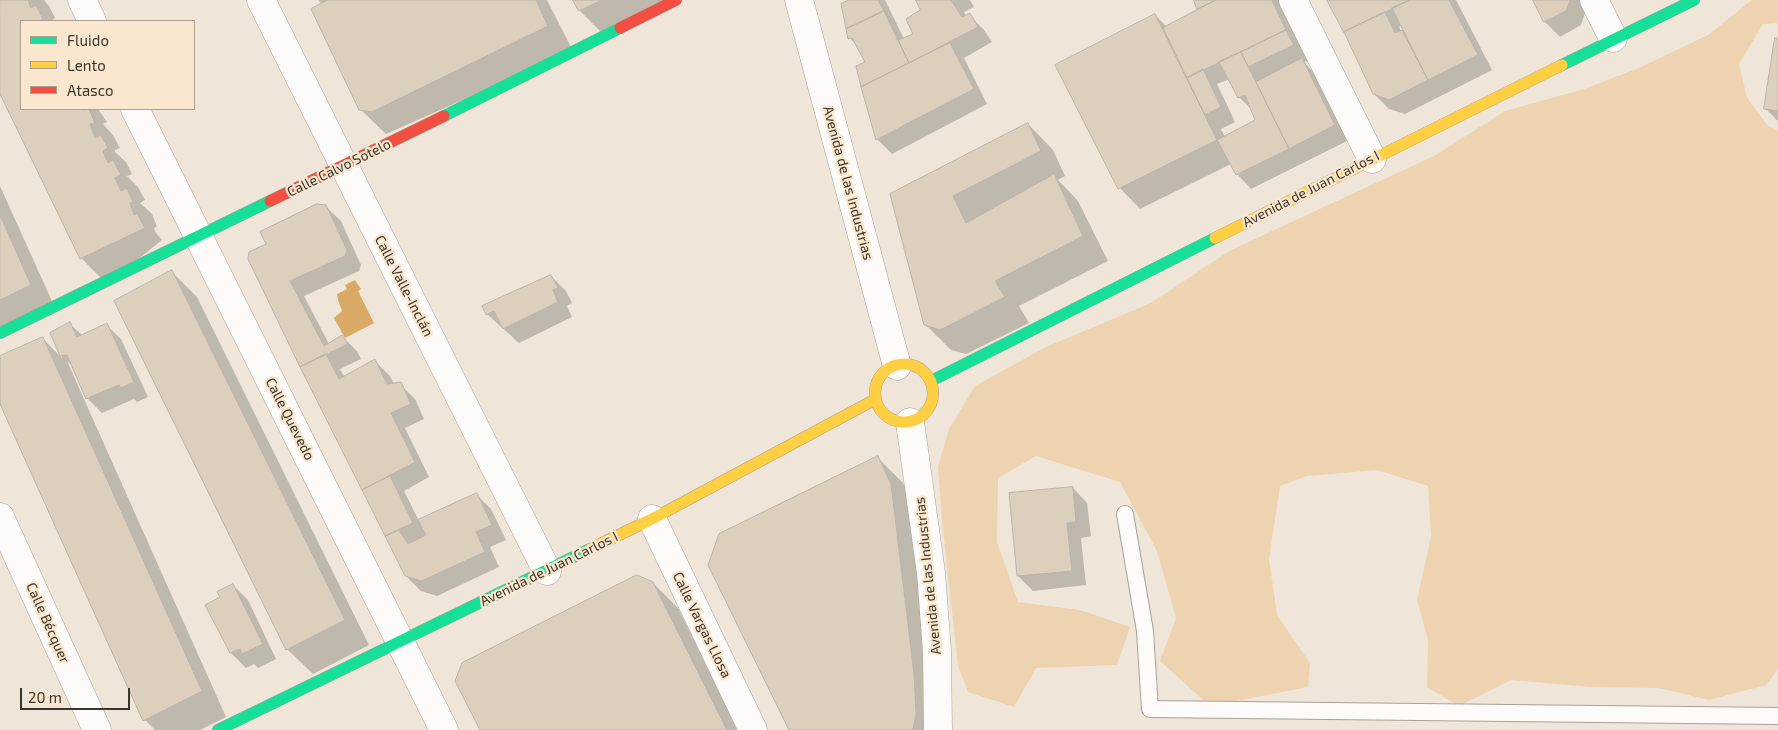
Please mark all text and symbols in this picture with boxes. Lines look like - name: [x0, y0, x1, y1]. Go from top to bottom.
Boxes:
- legend: [20, 20, 195, 110]
- text: Fluido: [67, 31, 109, 49]
- text: Lento: [67, 56, 106, 74]
- text: Atasco: [67, 81, 113, 99]
- street label: Avenida de las Industrias: [819, 104, 877, 262]
- street label: Calle Calvo Sotelo: [284, 136, 394, 200]
- street label: Avenida de Juan Carlos I: [1240, 147, 1382, 231]
- street label: Calle Valle-Inclán: [371, 233, 437, 339]
- street label: Calle Quevedo: [262, 375, 318, 463]
- street label: Avenida de las Industrias: [911, 496, 945, 656]
- street label: Avenida de Juan Carlos I: [477, 528, 621, 610]
- street label: Calle Vargas Llosa: [669, 569, 735, 681]
- street label: Calle Bécquer: [23, 580, 73, 666]
- scale bar: [22, 678, 132, 710]
- text: 20 m: [28, 688, 62, 706]

